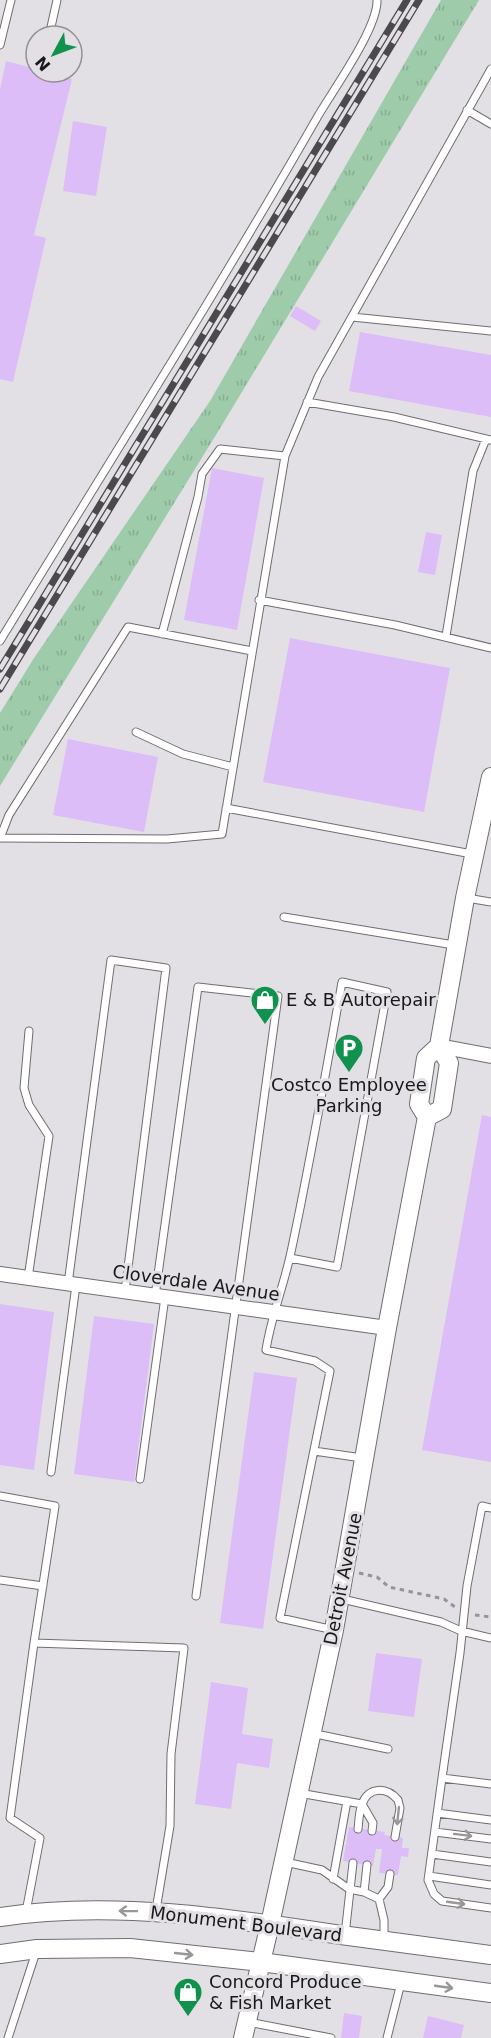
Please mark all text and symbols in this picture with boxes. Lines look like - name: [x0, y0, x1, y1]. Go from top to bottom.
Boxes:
- north arrow: [24, 24, 84, 84]
- text: N: [31, 52, 55, 75]
- shop icon: E & B Autorepair: [249, 984, 281, 1026]
- place label: E & B Autorepair: [286, 989, 436, 1010]
- parking icon: Costco Employee Parking: [333, 1032, 365, 1074]
- place label: Costco Employee Parking: [271, 1074, 427, 1116]
- street label: Cloverdale Avenue: [111, 1260, 281, 1305]
- street label: Detroit Avenue: [319, 1511, 366, 1647]
- one-way arrow: [392, 1806, 403, 1825]
- one-way arrow: [452, 1830, 472, 1841]
- one-way arrow: [445, 1897, 465, 1908]
- street label: Monument Boulevard: [149, 1901, 343, 1946]
- one-way arrow: [119, 1905, 139, 1917]
- one-way arrow: [173, 1948, 193, 1959]
- place label: Concord Produce & Fish Market: [209, 1971, 362, 2013]
- shop icon: Concord Produce & Fish Market: [172, 1976, 204, 2018]
- one-way arrow: [433, 1981, 453, 1992]

